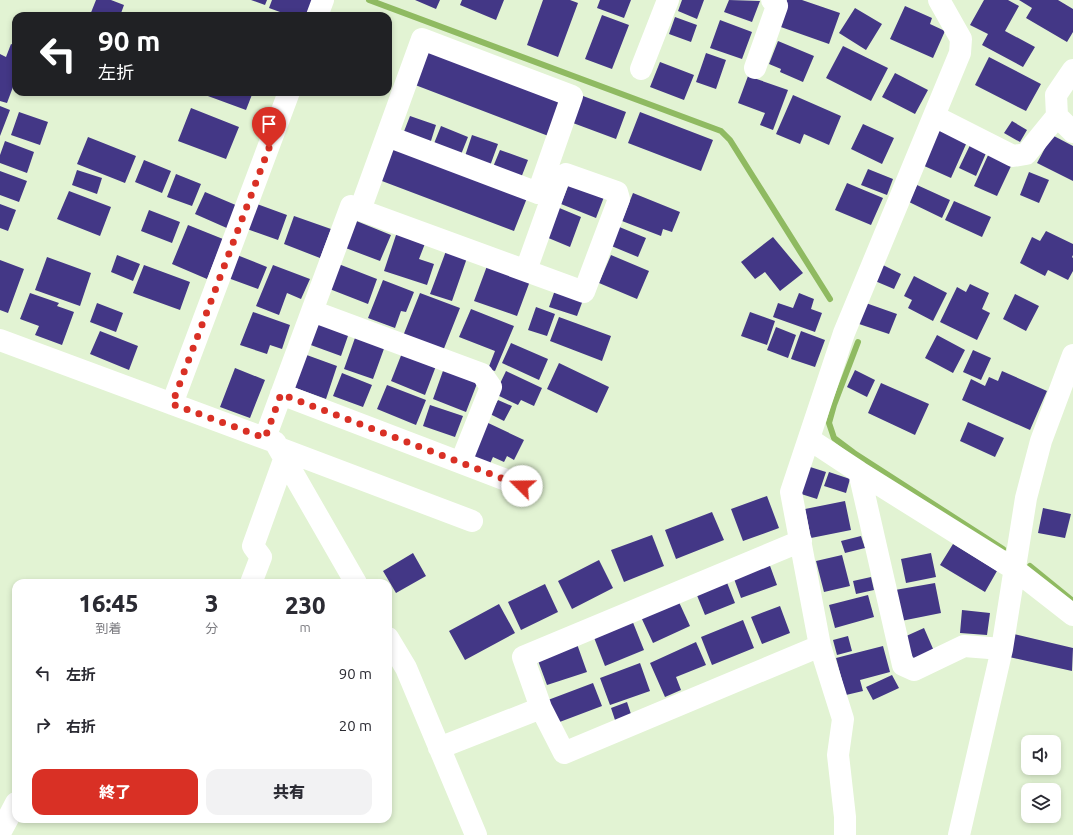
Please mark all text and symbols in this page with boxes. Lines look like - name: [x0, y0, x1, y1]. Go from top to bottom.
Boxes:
- text: 90 m: [98, 25, 160, 56]
- icon: left: [32, 28, 84, 80]
- text: 左折: [98, 62, 134, 82]
- pin: [252, 107, 286, 148]
- icon: arrive: [258, 113, 280, 135]
- position arrow: [501, 465, 543, 507]
- text: 16:45: [78, 590, 139, 617]
- text: 3: [205, 590, 218, 617]
- text: 230: [285, 592, 326, 619]
- text: m: [300, 620, 311, 634]
- text: 到着: [95, 621, 121, 635]
- text: 分: [205, 621, 218, 635]
- icon: left: [32, 662, 54, 684]
- text: 90 m: [339, 665, 372, 682]
- text: 左折: [66, 666, 96, 683]
- icon: right: [32, 714, 54, 736]
- text: 20 m: [339, 717, 372, 734]
- text: 右折: [66, 718, 96, 735]
- map controls: [1021, 735, 1061, 823]
- button: sound: [1021, 735, 1061, 775]
- button: 終了: [32, 769, 198, 815]
- button: 共有: [206, 769, 372, 815]
- button: layers: [1021, 783, 1061, 823]

